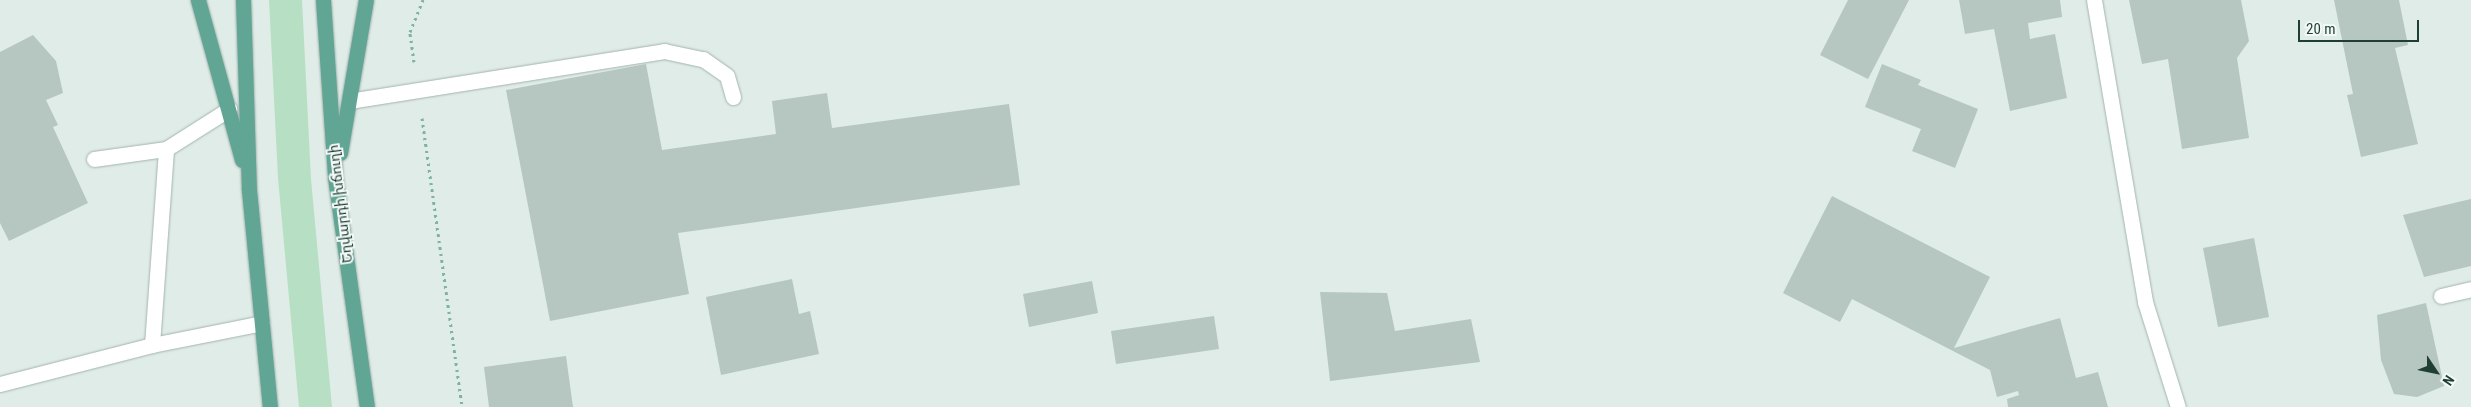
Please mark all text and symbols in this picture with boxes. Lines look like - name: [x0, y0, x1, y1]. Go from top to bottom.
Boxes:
- scale bar: [2301, 10, 2422, 42]
- text: 20 m: [2306, 20, 2336, 38]
- street label: Եղվարդի խճուղի: [324, 144, 356, 264]
- north arrow: [2411, 347, 2461, 397]
- text: N: [2439, 372, 2457, 388]

